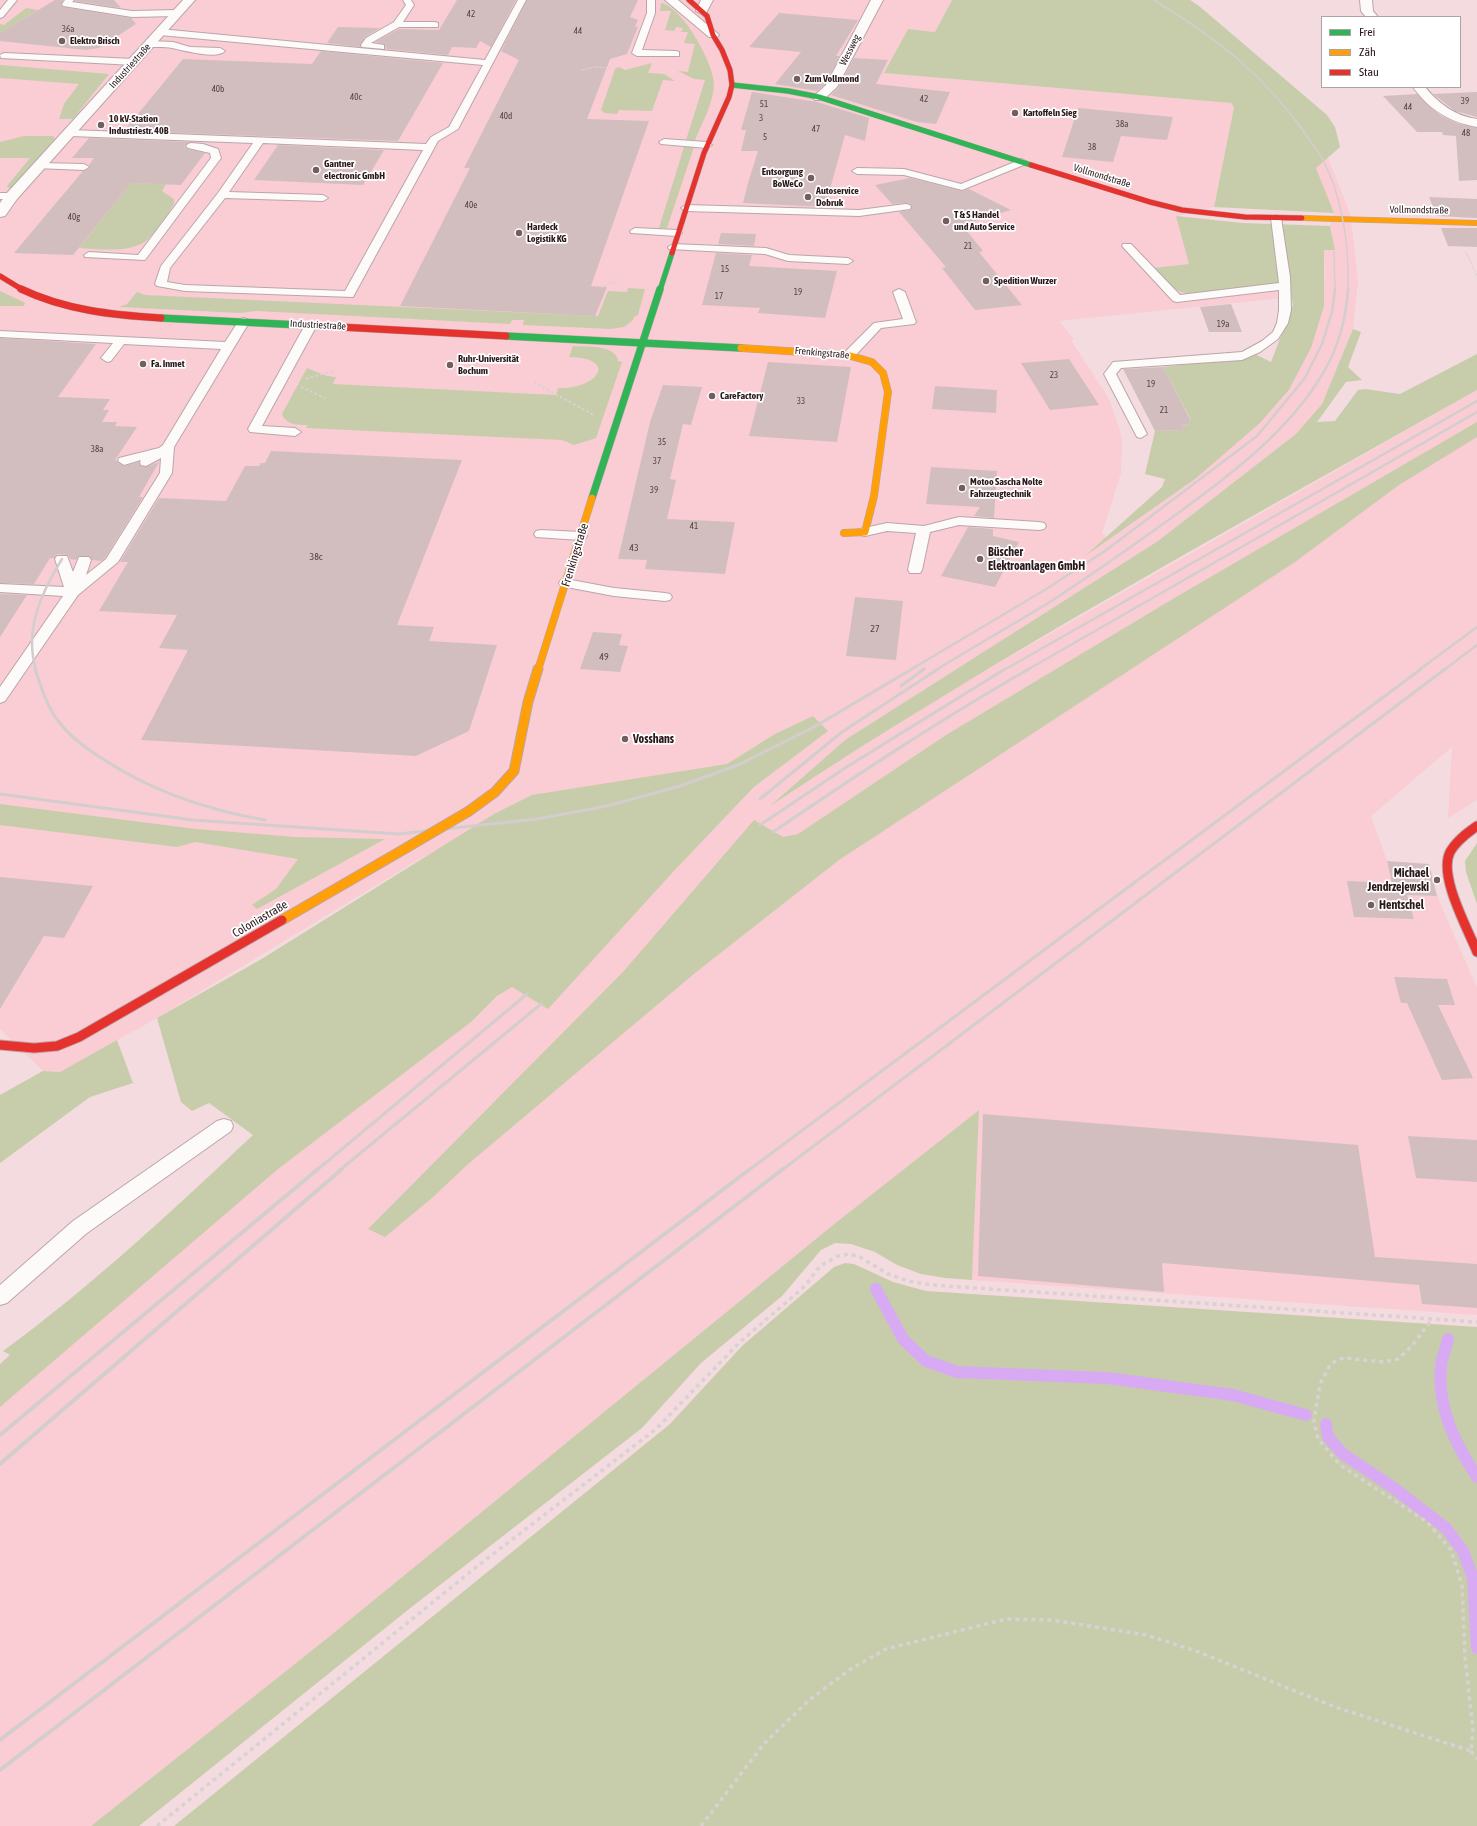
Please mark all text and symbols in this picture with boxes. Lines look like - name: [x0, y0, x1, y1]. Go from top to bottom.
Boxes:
- house number: 42: [467, 9, 475, 19]
- legend: [1321, 16, 1461, 88]
- house number: 36a: [62, 24, 74, 34]
- text: Frei: [1359, 25, 1375, 39]
- house number: 44: [574, 26, 582, 36]
- street label: Wessweg: [837, 32, 863, 68]
- place label: Elektro Brisch: [70, 35, 120, 47]
- marker: Elektro Brisch: [57, 36, 67, 46]
- street label: Industriestraße: [107, 41, 153, 91]
- text: Zäh: [1359, 45, 1376, 59]
- text: Stau: [1359, 65, 1379, 79]
- place label: Zum Vollmond: [805, 73, 859, 85]
- marker: Zum Vollmond: [792, 74, 802, 84]
- house number: 40b: [212, 84, 224, 94]
- house number: 40c: [350, 92, 362, 102]
- house number: 42: [920, 94, 928, 104]
- house number: 39: [1461, 96, 1469, 106]
- house number: 51: [760, 99, 768, 109]
- house number: 44: [1404, 102, 1412, 112]
- place label: Kartoffeln Sieg: [1023, 107, 1077, 119]
- marker: Kartoffeln Sieg: [1010, 108, 1020, 118]
- house number: 40d: [500, 111, 512, 121]
- place label: 10 kV-Station Industriestr. 40B: [109, 113, 168, 136]
- house number: 3: [759, 113, 763, 123]
- house number: 38a: [1116, 119, 1128, 129]
- marker: 10 kV-Station Industriestr. 40B: [96, 120, 106, 130]
- house number: 47: [812, 124, 820, 134]
- house number: 48: [1462, 128, 1470, 138]
- house number: 5: [763, 132, 767, 142]
- house number: 38: [1088, 142, 1096, 152]
- place label: Gantner electronic GmbH: [324, 158, 385, 182]
- street label: Vollmondstraße: [1072, 162, 1132, 190]
- marker: Gantner electronic GmbH: [311, 165, 321, 175]
- place label: Entsorgung BoWeCo: [762, 166, 803, 190]
- marker: Entsorgung BoWeCo: [806, 173, 816, 183]
- place label: Autoservice Dobruk: [816, 185, 859, 208]
- marker: Autoservice Dobruk: [803, 192, 813, 202]
- house number: 40e: [465, 200, 477, 210]
- street label: Vollmondstraße: [1389, 203, 1449, 217]
- place label: T & S Handel und Auto Service: [954, 209, 1015, 232]
- house number: 40g: [68, 212, 80, 222]
- marker: T & S Handel und Auto Service: [941, 216, 951, 226]
- place label: Hardeck Logistik KG: [527, 221, 567, 244]
- marker: Hardeck Logistik KG: [514, 228, 524, 238]
- house number: 21: [964, 241, 972, 251]
- house number: 15: [721, 264, 729, 274]
- place label: Spedition Wurzer: [994, 275, 1056, 287]
- marker: Spedition Wurzer: [981, 276, 991, 286]
- house number: 19: [794, 287, 802, 297]
- house number: 17: [715, 291, 723, 301]
- street label: Industriestraße: [290, 318, 346, 332]
- house number: 19a: [1217, 319, 1229, 329]
- street label: Frenkingstraße: [794, 345, 850, 361]
- place label: Ruhr-Universität Bochum: [458, 353, 519, 376]
- place label: Fa. Inmet: [151, 358, 185, 370]
- marker: Fa. Inmet: [138, 359, 148, 369]
- marker: Ruhr-Universität Bochum: [445, 360, 455, 370]
- house number: 23: [1050, 370, 1058, 380]
- house number: 19: [1147, 379, 1155, 389]
- place label: CareFactory: [720, 390, 763, 402]
- marker: CareFactory: [707, 391, 717, 401]
- house number: 33: [797, 396, 805, 406]
- house number: 21: [1160, 405, 1168, 415]
- house number: 35: [658, 437, 666, 447]
- house number: 38a: [91, 444, 103, 454]
- house number: 37: [653, 456, 661, 466]
- place label: Motoo Sascha Nolte Fahrzeugtechnik: [970, 476, 1042, 500]
- marker: Motoo Sascha Nolte Fahrzeugtechnik: [957, 483, 967, 493]
- house number: 39: [650, 485, 658, 495]
- street label: Frenkingstraße: [559, 521, 591, 589]
- house number: 41: [690, 521, 698, 531]
- house number: 43: [629, 542, 639, 554]
- place label: Büscher Elektroanlagen GmbH: [988, 545, 1085, 573]
- house number: 38c: [309, 551, 323, 563]
- marker: Büscher Elektroanlagen GmbH: [975, 554, 985, 564]
- house number: 27: [870, 623, 880, 635]
- house number: 49: [599, 651, 609, 663]
- place label: Vosshans: [633, 732, 674, 746]
- marker: Vosshans: [620, 734, 630, 744]
- place label: Michael Jendrzejewski: [1368, 866, 1429, 894]
- marker: Michael Jendrzejewski: [1432, 875, 1442, 885]
- street label: Coloniastraße: [230, 897, 290, 941]
- place label: Hentschel: [1379, 898, 1424, 912]
- marker: Hentschel: [1366, 900, 1376, 910]

